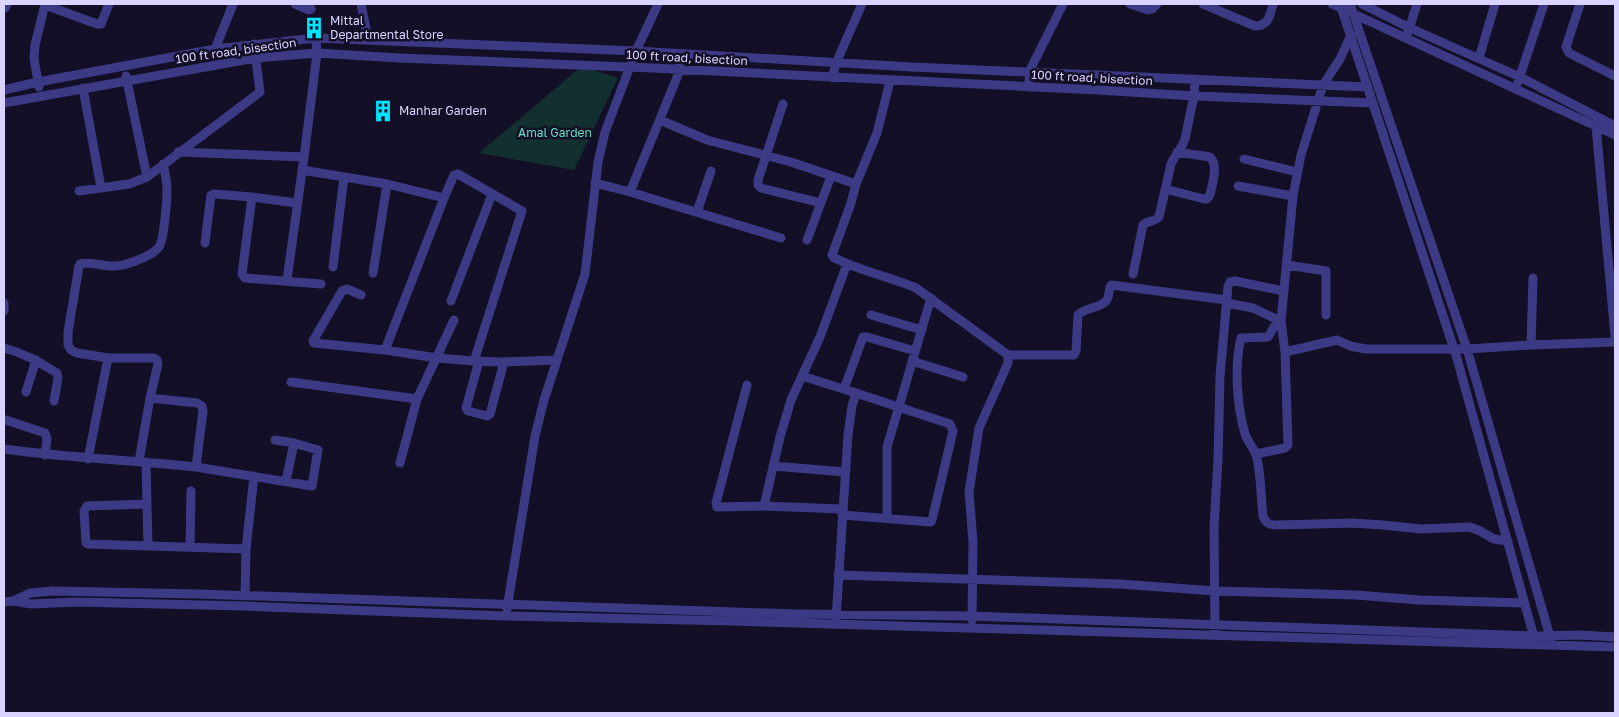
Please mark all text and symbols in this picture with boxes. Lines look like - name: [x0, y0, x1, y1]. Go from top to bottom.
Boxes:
- place label: Mittal Departmental Store: [330, 13, 444, 42]
- building icon: Mittal Departmental Store: [301, 15, 327, 41]
- street label: 100 ft road, bisection: [175, 35, 297, 66]
- street label: 100 ft road, bisection: [626, 47, 748, 68]
- street label: 100 ft road, bisection: [1031, 67, 1153, 88]
- building icon: Manhar Garden: [370, 98, 396, 124]
- place label: Manhar Garden: [399, 103, 487, 118]
- park label: Amal Garden: [518, 125, 592, 140]

